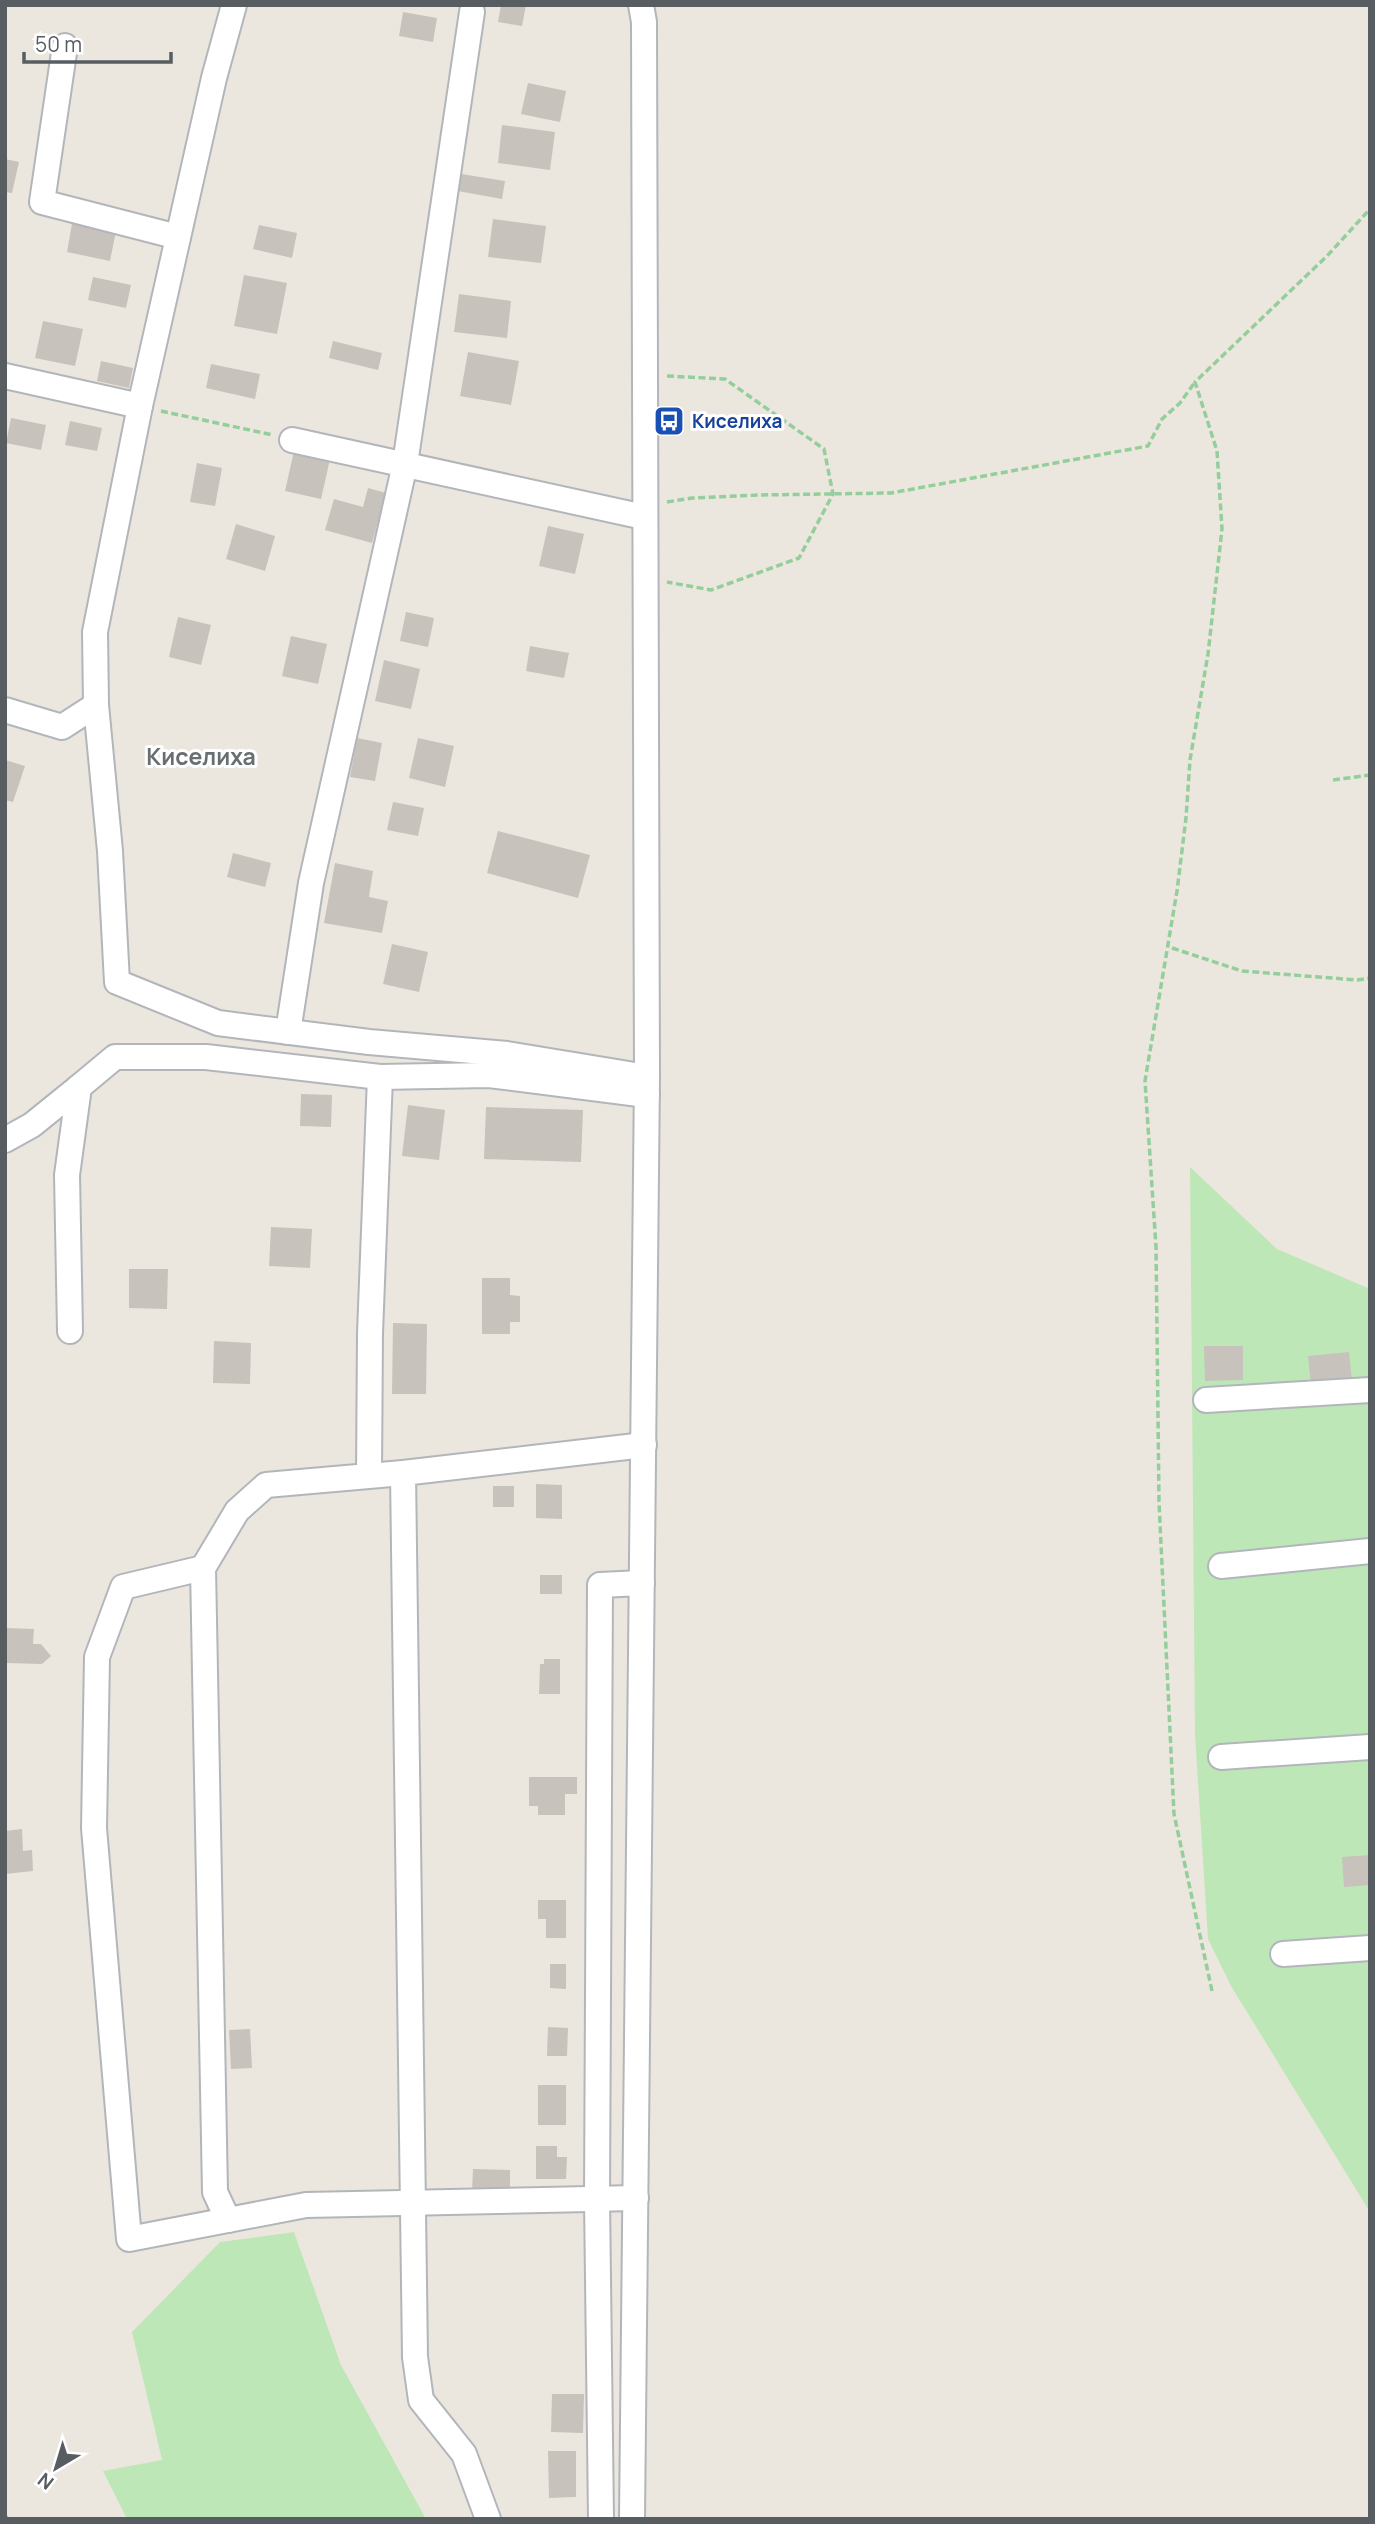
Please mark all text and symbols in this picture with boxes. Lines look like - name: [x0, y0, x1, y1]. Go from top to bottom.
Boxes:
- scale bar: [24, 21, 172, 65]
- text: 50 m: [35, 30, 82, 58]
- bus stop icon: Киселиха: [652, 404, 686, 438]
- place label: Киселиха: [692, 408, 782, 434]
- district label: Киселиха: [146, 740, 256, 772]
- north arrow: [21, 2433, 91, 2503]
- text: N: [32, 2467, 59, 2496]

